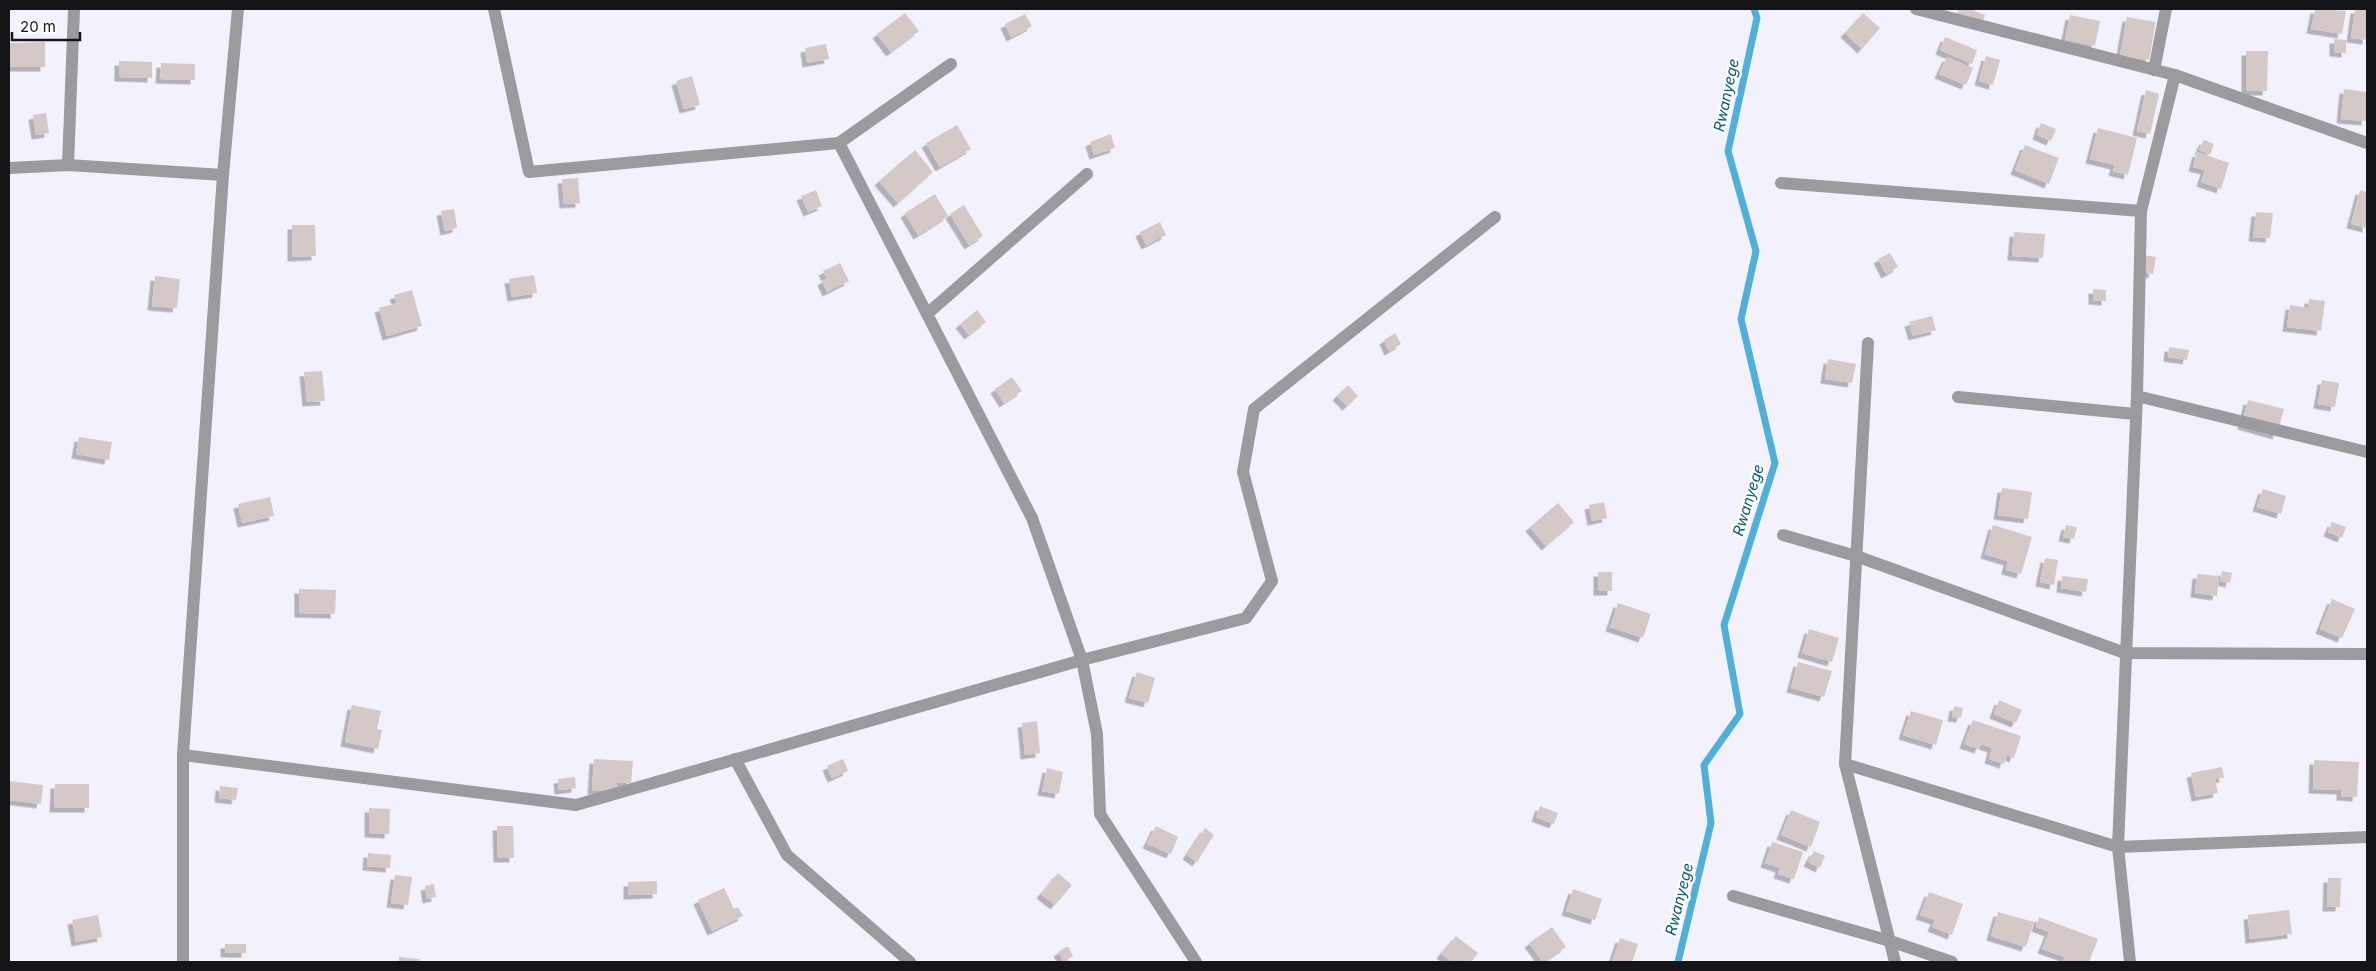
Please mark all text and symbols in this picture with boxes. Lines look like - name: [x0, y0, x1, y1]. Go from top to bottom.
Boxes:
- scale bar: [12, 10, 80, 42]
- text: 20 m: [20, 17, 56, 36]
- water label: Rwanyege: [1709, 57, 1743, 133]
- water label: Rwanyege: [1728, 462, 1768, 538]
- water label: Rwanyege: [1661, 861, 1697, 937]

